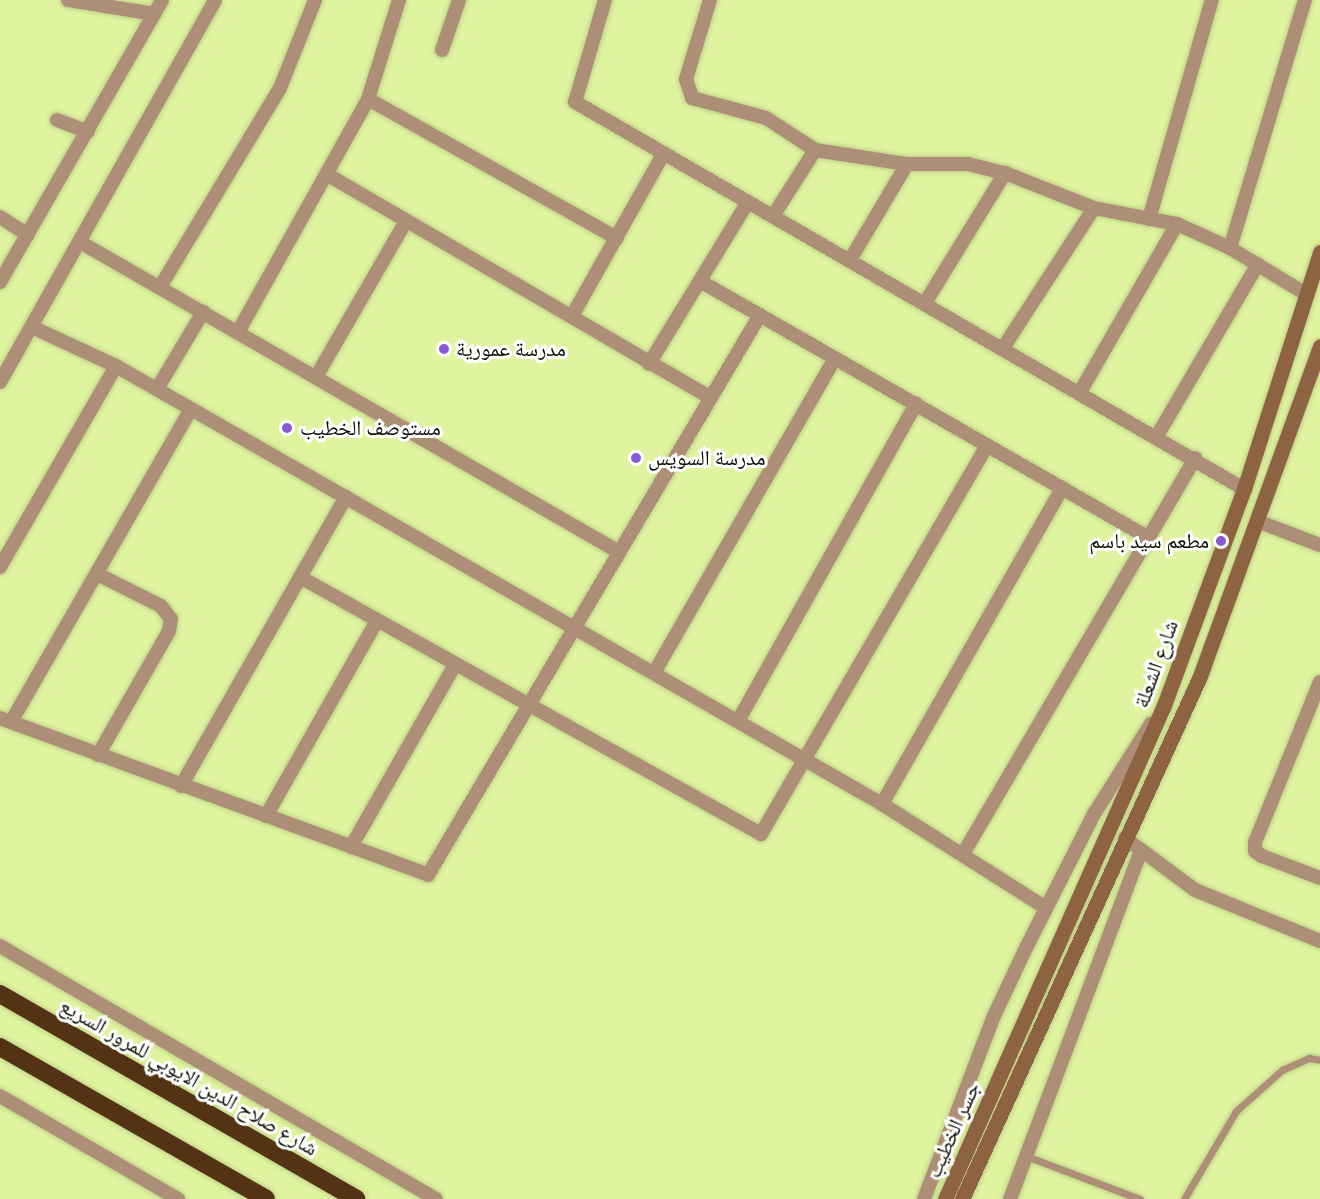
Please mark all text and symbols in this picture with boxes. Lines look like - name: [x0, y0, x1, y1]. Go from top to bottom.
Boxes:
- place label: مدرسة عمورية: [456, 336, 566, 362]
- marker: مدرسة عمورية: [437, 342, 451, 356]
- place label: مستوصف الخطيب: [300, 415, 441, 441]
- marker: مستوصف الخطيب: [278, 419, 296, 437]
- place label: مدرسة السويس: [648, 445, 766, 471]
- marker: مدرسة السويس: [629, 451, 643, 465]
- place label: مطعم سيد باسم: [1089, 528, 1209, 554]
- marker: مطعم سيد باسم: [1214, 534, 1228, 548]
- street label: شارع الشعلة: [1129, 617, 1183, 711]
- street label: شارع صلاح الدين الايوبي للمرور السريع: [56, 993, 322, 1161]
- street label: جسر الخطيب: [921, 1078, 985, 1182]

